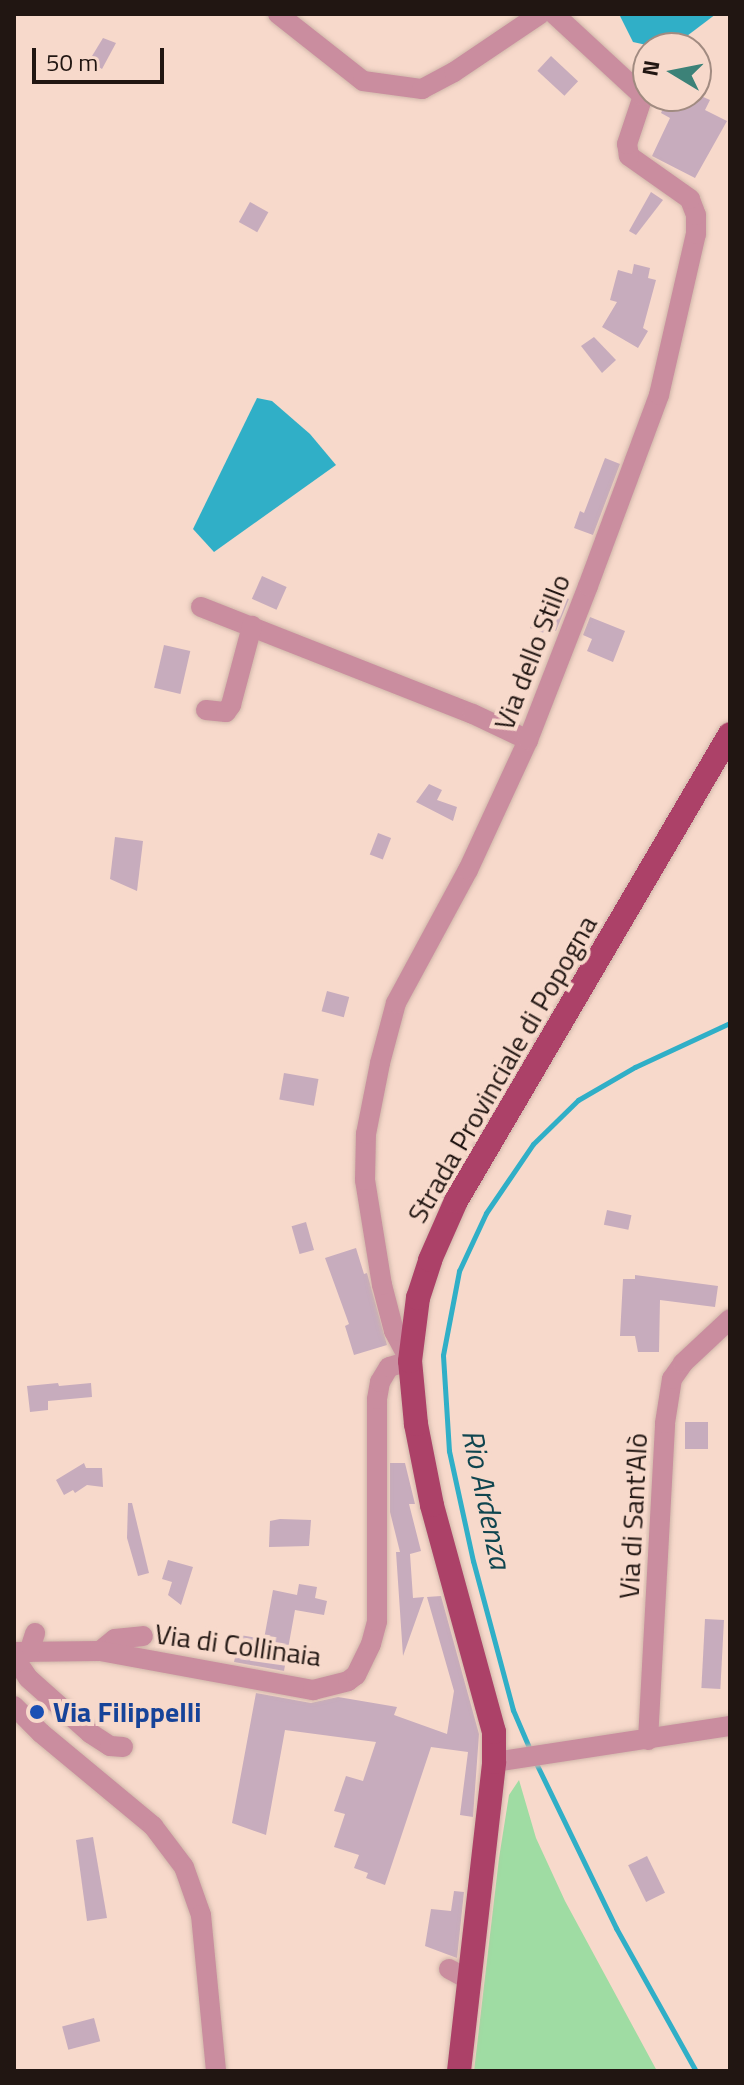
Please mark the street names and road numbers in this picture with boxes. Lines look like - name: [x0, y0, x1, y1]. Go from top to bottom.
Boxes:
- street label: Via dello Stillo: [487, 569, 577, 735]
- street label: Strada Provinciale di Popogna: [400, 909, 604, 1229]
- street label: Via di Sant'Alò: [612, 1432, 654, 1600]
- street label: Via di Collinaia: [153, 1617, 323, 1673]

